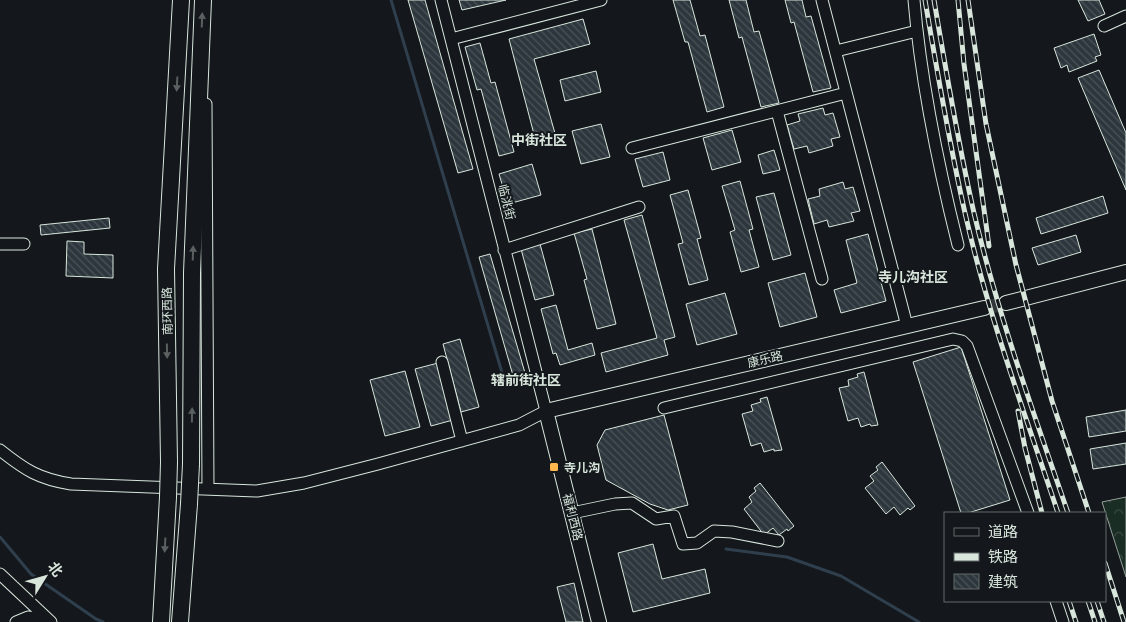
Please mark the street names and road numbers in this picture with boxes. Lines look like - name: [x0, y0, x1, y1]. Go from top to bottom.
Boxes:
- street label: 临洮街: [494, 182, 520, 222]
- street label: 南环西路: [158, 287, 176, 335]
- street label: 康乐路: [746, 347, 784, 371]
- street label: 福利西路: [559, 492, 587, 542]

